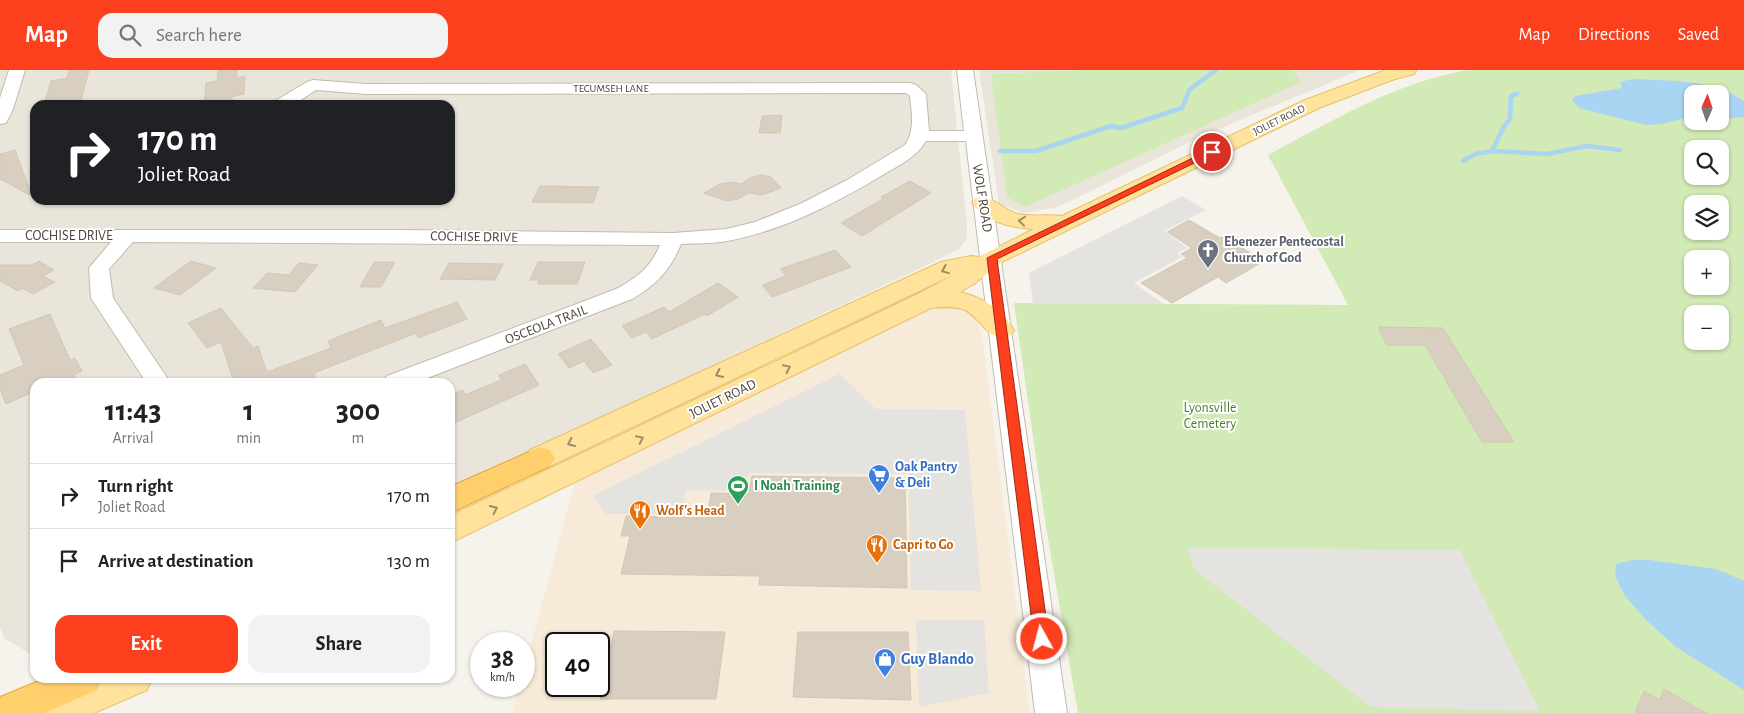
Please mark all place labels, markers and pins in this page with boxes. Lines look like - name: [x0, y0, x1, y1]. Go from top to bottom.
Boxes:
- pin: [1191, 131, 1233, 173]
- place label: Ebenezer Pentecostal Church of God: [1224, 235, 1344, 265]
- church icon: Ebenezer Pentecostal Church of God: [1196, 238, 1220, 269]
- place label: Oak Pantry & Deli: [895, 460, 958, 490]
- supermarket icon: Oak Pantry & Deli: [867, 463, 891, 494]
- sports icon: I Noah Training: [726, 474, 750, 505]
- place label: I Noah Training: [754, 479, 841, 493]
- restaurant icon: Wolf's Head: [628, 499, 652, 530]
- place label: Wolf's Head: [656, 504, 725, 518]
- restaurant icon: Capri to Go: [865, 533, 889, 564]
- place label: Capri to Go: [893, 538, 954, 552]
- shop icon: Guy Blando: [873, 647, 897, 678]
- place label: Guy Blando: [901, 651, 974, 668]

